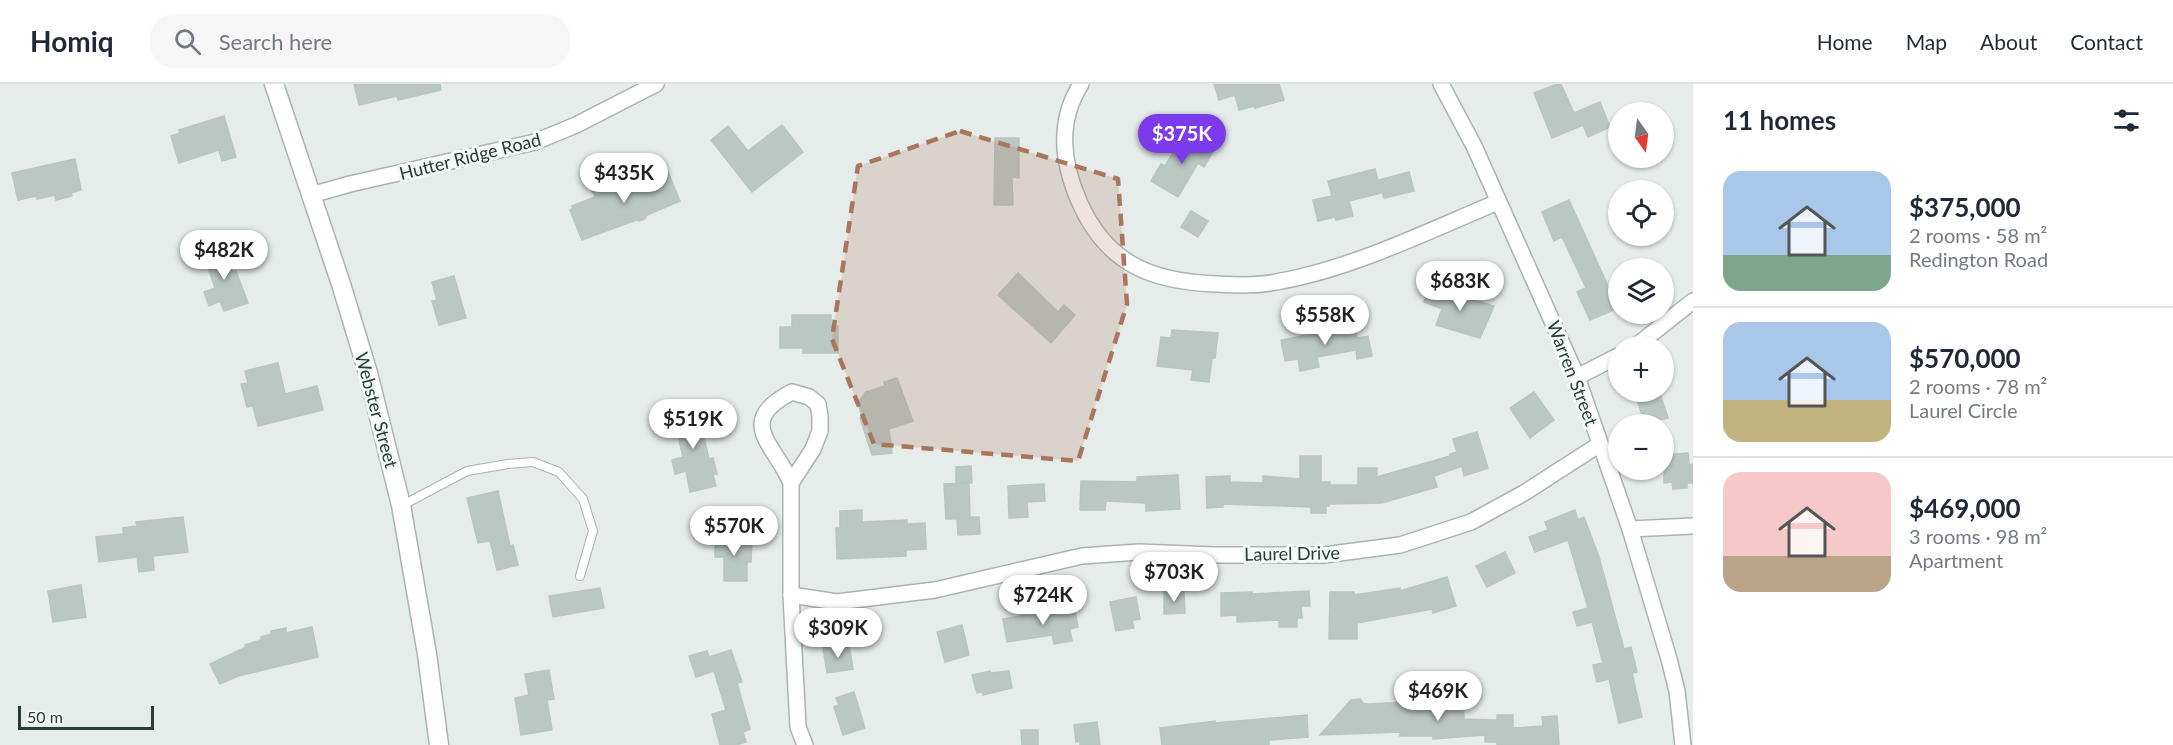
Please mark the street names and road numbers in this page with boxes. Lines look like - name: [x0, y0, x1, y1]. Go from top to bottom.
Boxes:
- street label: Hutter Ridge Road: [397, 128, 543, 184]
- street label: Warren Street: [1543, 317, 1603, 429]
- street label: Webster Street: [351, 350, 403, 471]
- street label: Laurel Drive: [1244, 541, 1340, 565]

